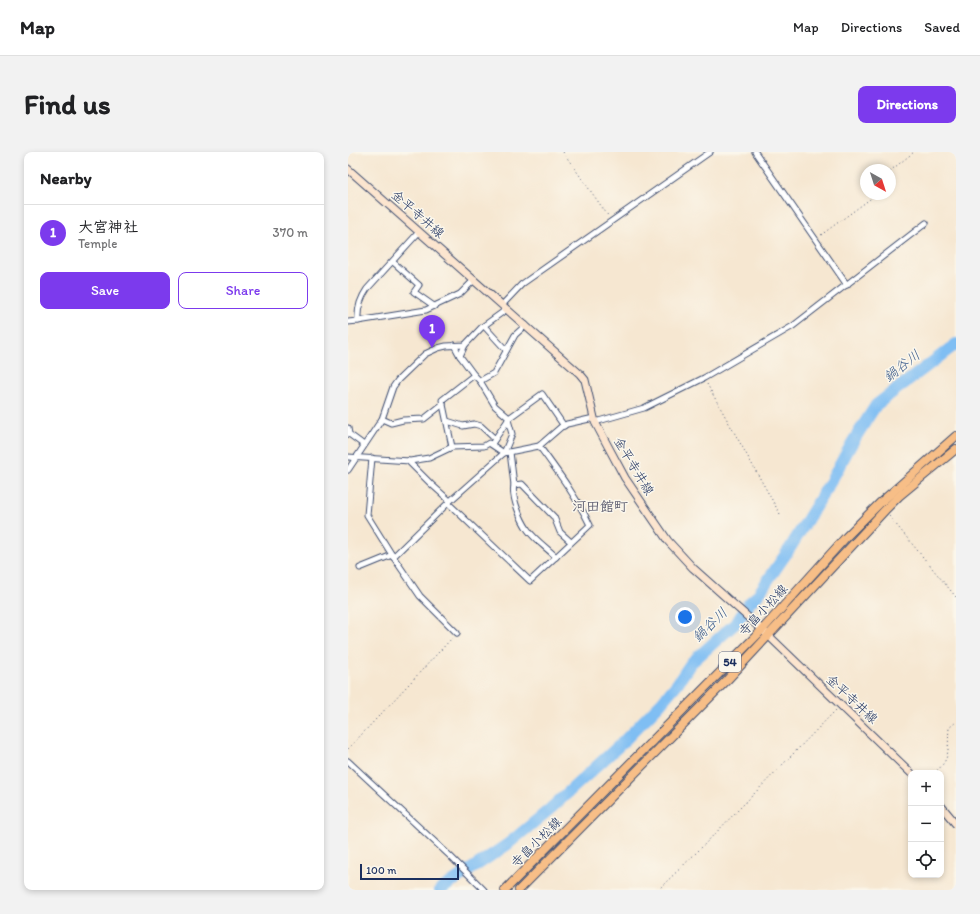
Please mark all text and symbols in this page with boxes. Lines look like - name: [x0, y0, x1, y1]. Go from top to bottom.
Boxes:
- text: Map: [20, 16, 55, 39]
- text: Map: [793, 19, 819, 36]
- text: Directions: [841, 19, 902, 36]
- text: Saved: [924, 19, 960, 36]
- button: Directions: [858, 86, 956, 123]
- text: Find us: [24, 87, 111, 121]
- north arrow: [860, 164, 896, 200]
- text: Nearby: [40, 168, 92, 188]
- street label: 金平寺井線: [389, 187, 448, 242]
- text: 大宮神社: [78, 218, 138, 236]
- text: 1: [50, 225, 56, 240]
- text: 370 m: [273, 225, 308, 240]
- text: Temple: [78, 236, 117, 251]
- button: Save: [40, 272, 170, 309]
- button: Share: [178, 272, 308, 309]
- pin: 1: [419, 315, 445, 348]
- water label: 鍋谷川: [880, 346, 924, 386]
- street label: 金平寺井線: [611, 434, 658, 499]
- district label: 河田館町: [572, 498, 628, 515]
- street label: 寺畠小松線: [735, 580, 791, 639]
- water label: 鍋谷川: [689, 604, 731, 646]
- your location: [675, 607, 695, 627]
- road number: 54: [719, 652, 741, 672]
- street label: 金平寺井線: [823, 671, 882, 727]
- map controls: [908, 770, 944, 878]
- button: +: [908, 770, 944, 806]
- button: −: [908, 806, 944, 842]
- street label: 寺畠小松線: [508, 813, 565, 870]
- button: locate: [908, 842, 944, 878]
- scale bar: [360, 862, 459, 881]
- text: 100 m: [366, 864, 396, 877]

